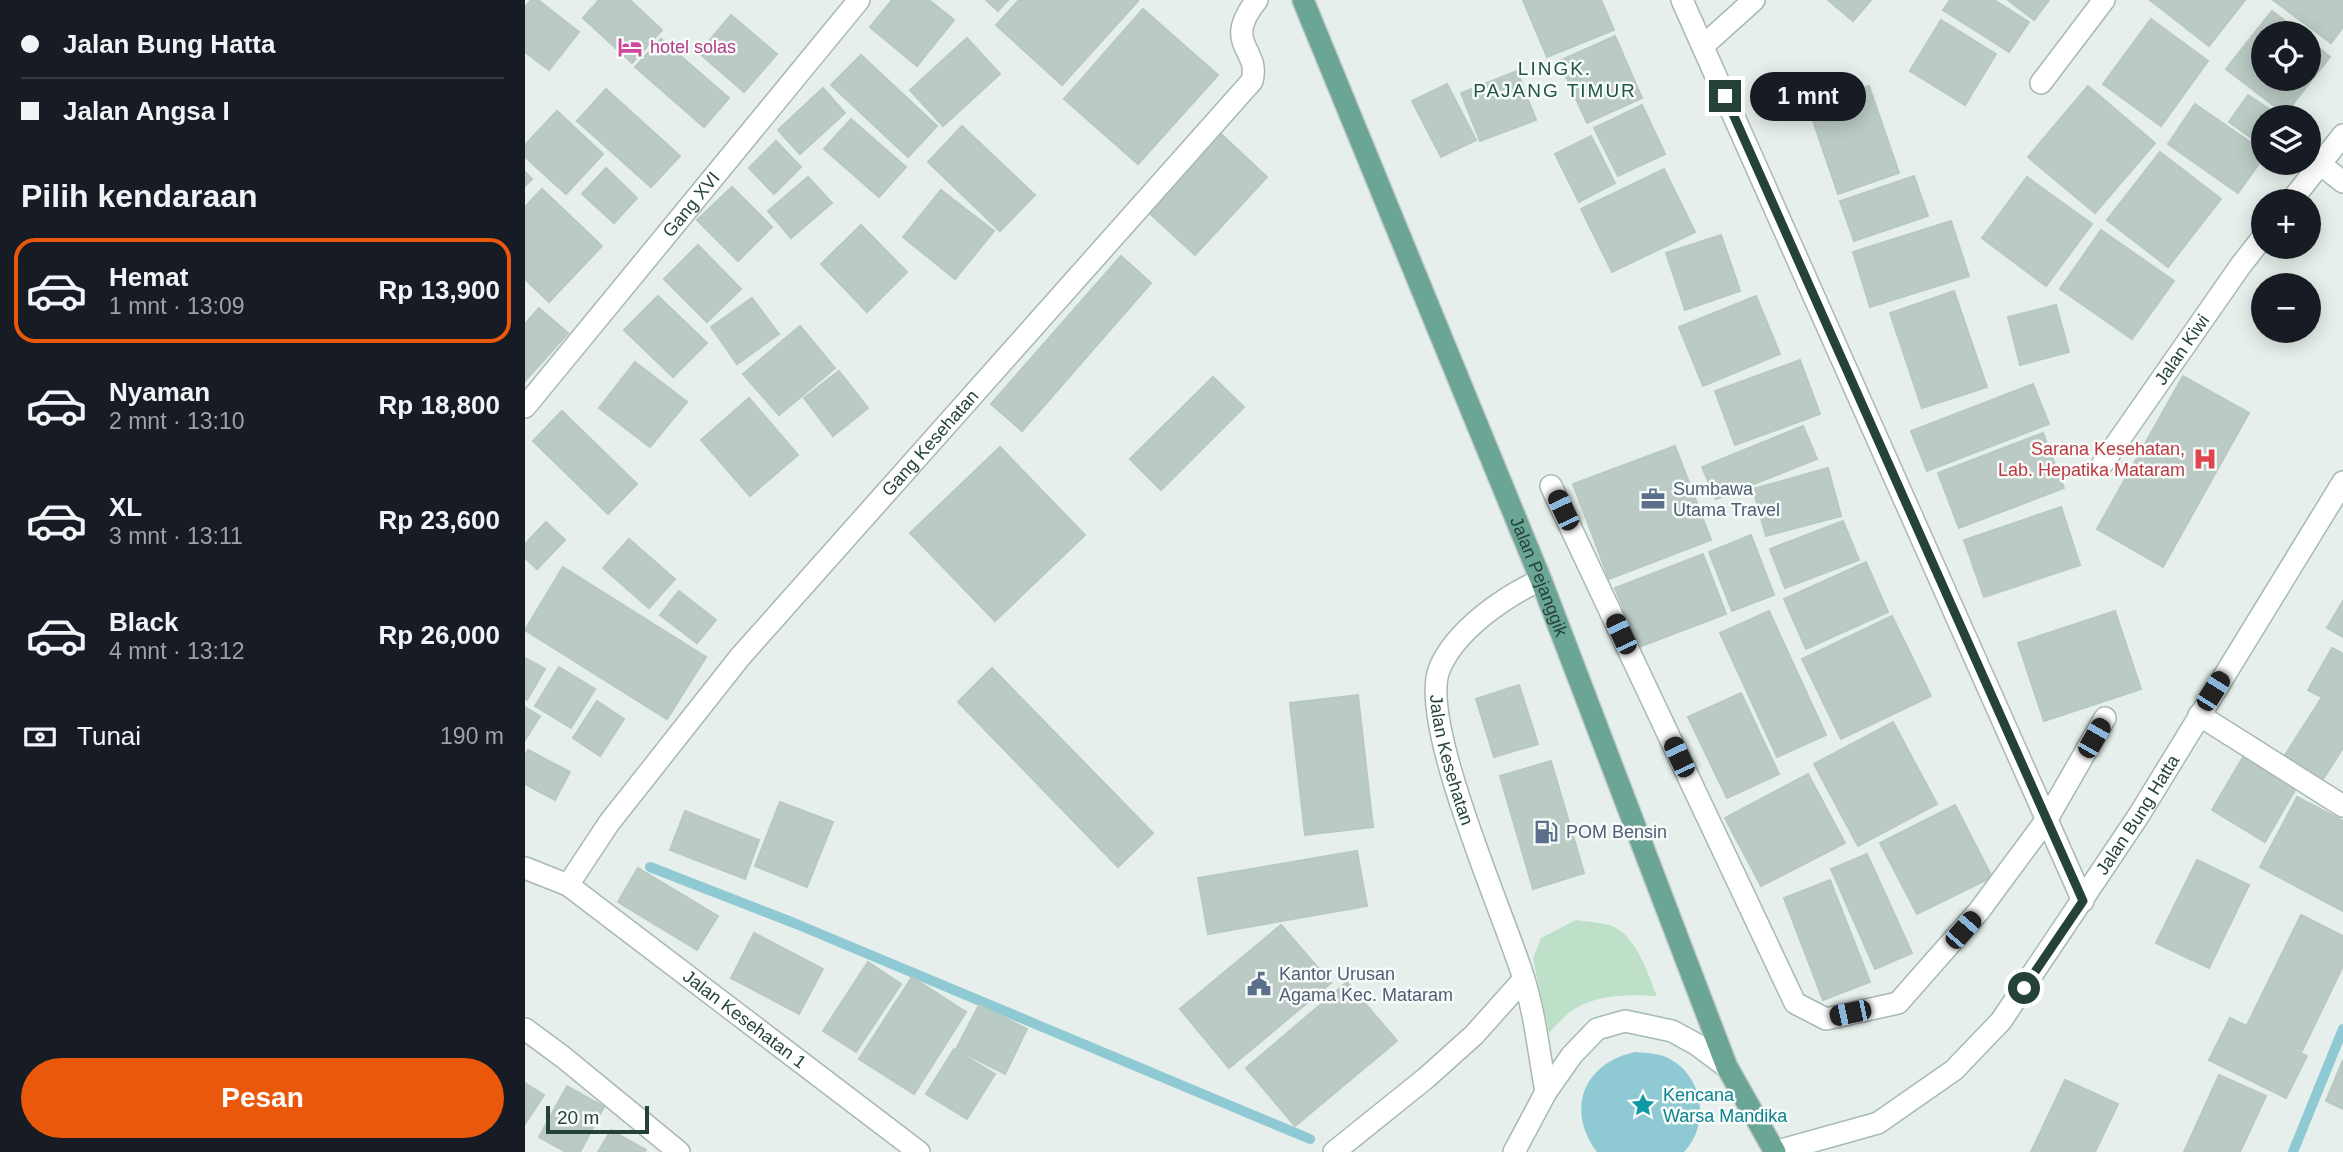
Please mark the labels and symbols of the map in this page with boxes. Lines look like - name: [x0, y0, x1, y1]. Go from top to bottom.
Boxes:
- hotel icon: hotel solas: [616, 33, 644, 61]
- place label: hotel solas: [650, 37, 736, 57]
- district label: LINGK. PAJANG TIMUR: [1473, 58, 1637, 101]
- callout: 1 mnt: [1749, 72, 1865, 120]
- route end: [1709, 80, 1741, 112]
- street label: Gang XVI: [659, 168, 724, 241]
- street label: Jalan Kiwi: [2151, 311, 2213, 389]
- street label: Gang Kesehatan: [878, 386, 983, 500]
- place label: Sarana Kesehatan, Lab. Hepatika Mataram: [1998, 439, 2185, 480]
- hospital icon: Sarana Kesehatan, Lab. Hepatika Mataram: [2191, 445, 2219, 473]
- place label: Sumbawa Utama Travel: [1673, 479, 1780, 520]
- office icon: Sumbawa Utama Travel: [1639, 485, 1667, 513]
- car: [1545, 487, 1582, 533]
- street label: Jalan Pejanggik: [1506, 514, 1572, 640]
- car: [1603, 611, 1640, 657]
- car: [2193, 668, 2234, 714]
- street label: Jalan Kesehatan: [1426, 694, 1477, 828]
- car: [2075, 715, 2114, 761]
- car: [1661, 734, 1698, 780]
- street label: Jalan Bung Hatta: [2092, 750, 2184, 878]
- fuel station icon: POM Bensin: [1532, 818, 1560, 846]
- place label: POM Bensin: [1566, 822, 1667, 842]
- car: [1942, 907, 1985, 953]
- place label: Kantor Urusan Agama Kec. Mataram: [1279, 964, 1453, 1005]
- street label: Jalan Kesehatan 1: [679, 966, 810, 1072]
- public building icon: Kantor Urusan Agama Kec. Mataram: [1245, 970, 1273, 998]
- route start: [2008, 972, 2040, 1004]
- car: [1828, 998, 1873, 1028]
- place label: Kencana Warsa Mandika: [1663, 1085, 1788, 1126]
- place icon: Kencana Warsa Mandika: [1629, 1091, 1657, 1119]
- scale bar: [546, 1103, 649, 1135]

